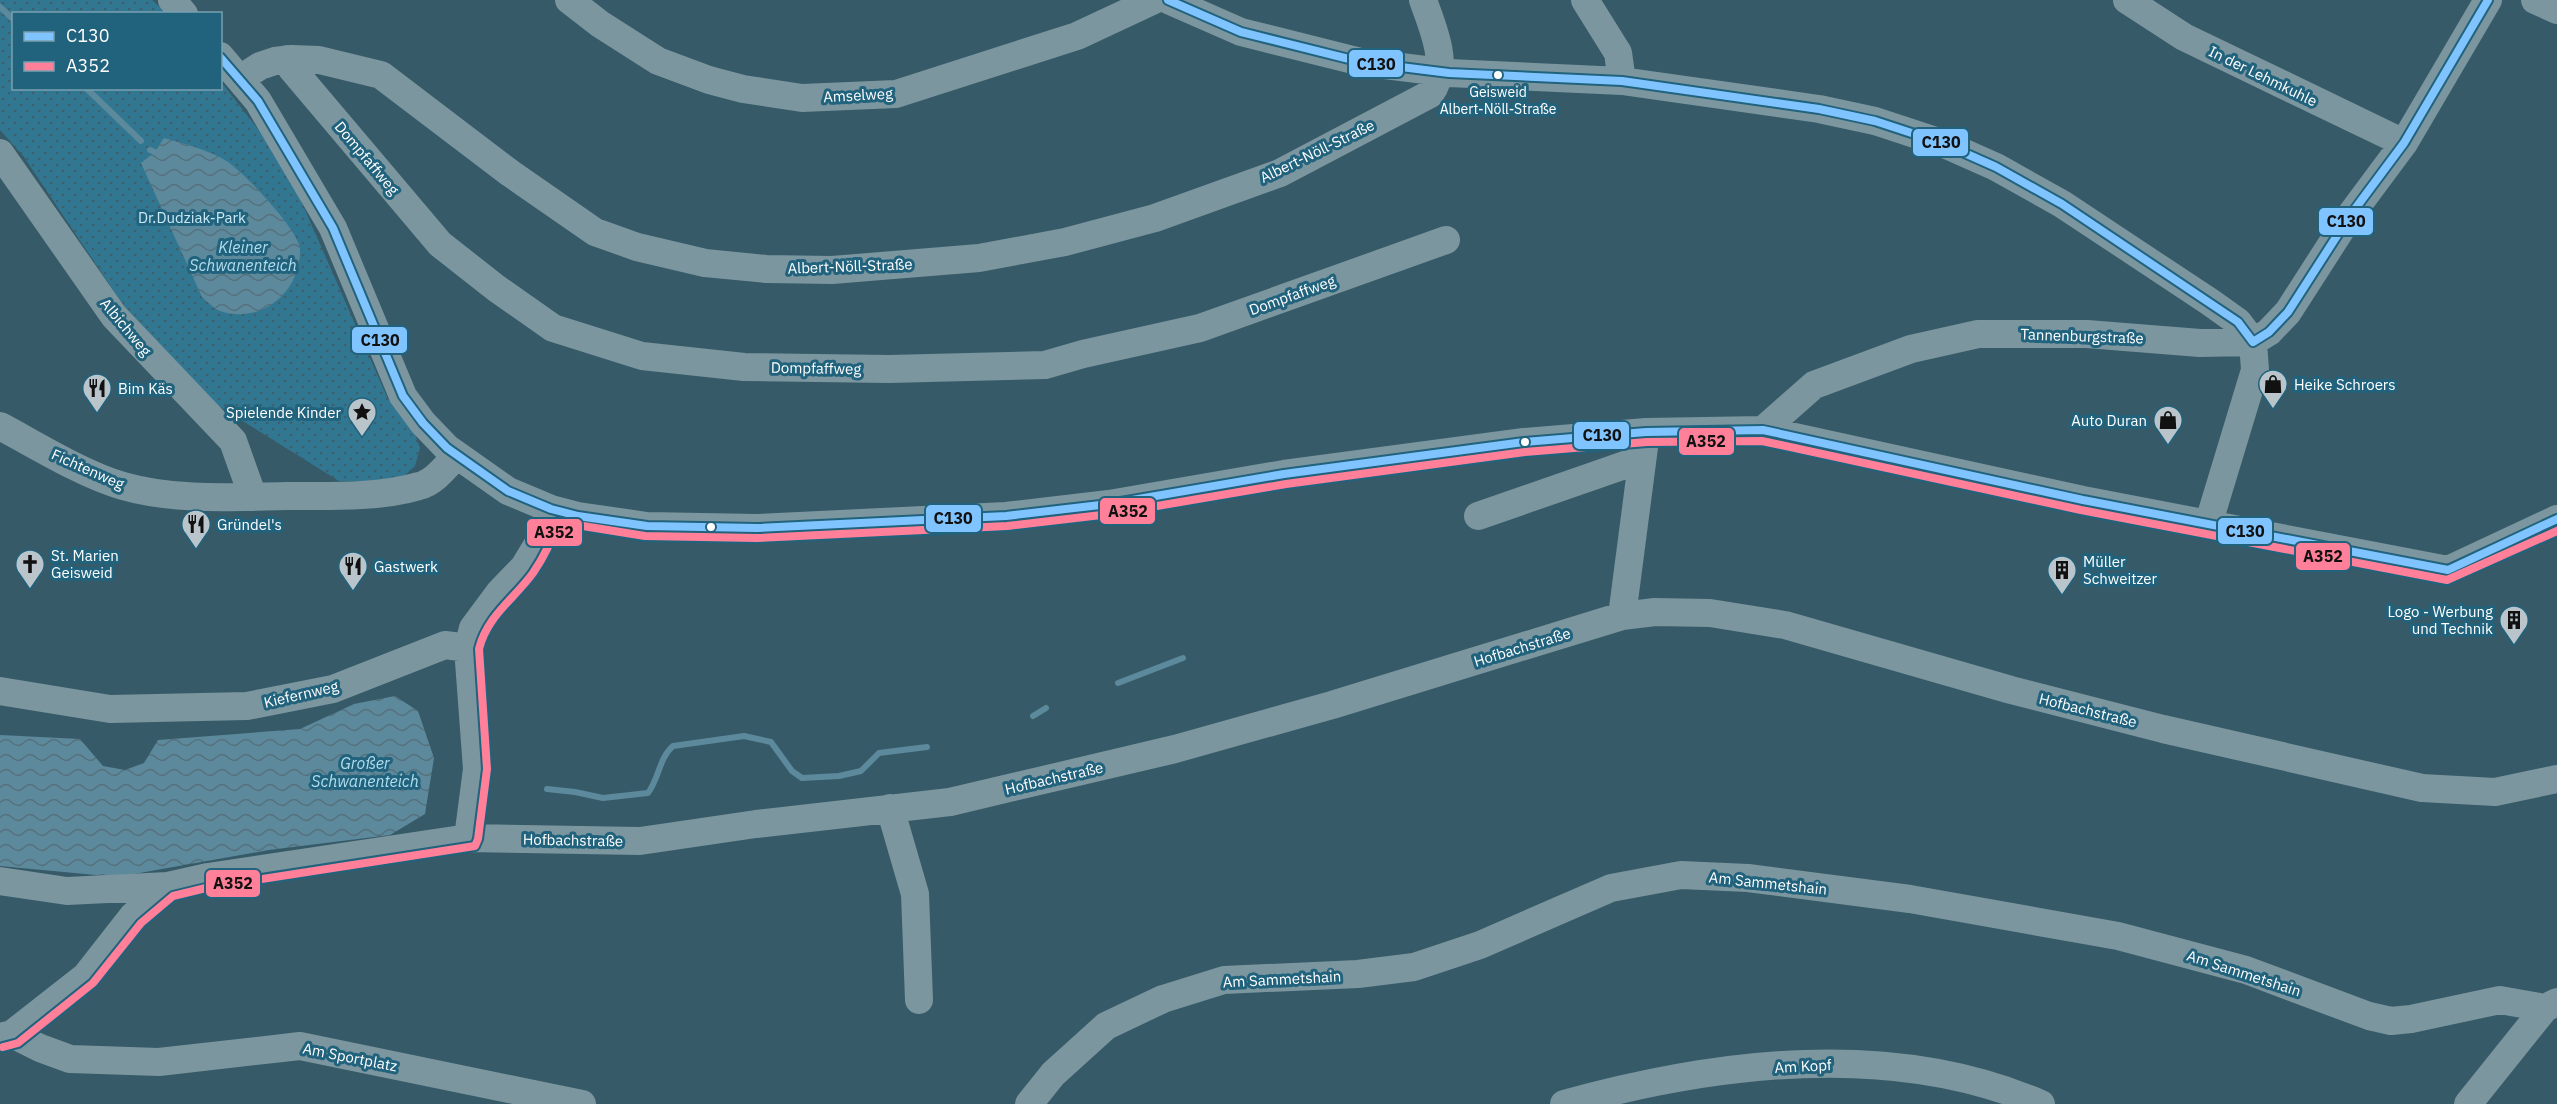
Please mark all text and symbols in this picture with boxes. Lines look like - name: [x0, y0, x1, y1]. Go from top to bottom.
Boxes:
- legend: [12, 12, 222, 90]
- text: C130: [66, 24, 110, 47]
- street label: In der Lehmkuhle: [2206, 42, 2320, 110]
- line badge: C130: [1348, 49, 1404, 78]
- text: A352: [66, 54, 110, 77]
- text: C130: [1356, 54, 1396, 74]
- marker: Geisweid Albert-Nöll-Straße: [1492, 69, 1504, 81]
- place label: Geisweid Albert-Nöll-Straße: [1440, 83, 1557, 118]
- street label: Amselweg: [823, 84, 893, 106]
- street label: Albert-Nöll-Straße: [1257, 115, 1377, 187]
- street label: Dompfaffweg: [331, 117, 403, 199]
- line badge: C130: [1912, 128, 1969, 157]
- text: C130: [1921, 132, 1961, 152]
- line badge: C130: [2318, 207, 2374, 236]
- park label: Dr.Dudziak-Park: [138, 208, 246, 227]
- text: C130: [2326, 211, 2366, 231]
- water label: Kleiner Schwanenteich: [189, 237, 297, 275]
- street label: Albert-Nöll-Straße: [787, 254, 913, 278]
- street label: Dompfaffweg: [1246, 271, 1338, 319]
- street label: Albichweg: [96, 294, 156, 360]
- street label: Tannenburgstraße: [2020, 324, 2144, 348]
- line badge: C130: [351, 326, 408, 354]
- text: C130: [360, 330, 400, 350]
- street label: Dompfaffweg: [771, 358, 861, 378]
- shop icon: Heike Schroers: [2257, 368, 2289, 410]
- restaurant icon: Bim Käs: [81, 372, 113, 414]
- place label: Heike Schroers: [2294, 375, 2396, 394]
- place label: Bim Käs: [118, 379, 173, 398]
- place icon: Spielende Kinder: [346, 396, 378, 438]
- place label: Spielende Kinder: [226, 403, 341, 422]
- shop icon: Auto Duran: [2152, 404, 2184, 446]
- place label: Auto Duran: [2071, 411, 2147, 430]
- line badge: C130: [1573, 421, 1630, 450]
- text: C130: [1582, 425, 1622, 445]
- line badge: A352: [1678, 427, 1735, 456]
- text: A352: [1686, 431, 1726, 451]
- unlabelled marker: [1519, 436, 1531, 448]
- street label: Fichtenweg: [49, 445, 127, 494]
- line badge: A352: [1099, 497, 1156, 525]
- text: A352: [1108, 501, 1148, 521]
- line badge: C130: [925, 504, 982, 533]
- restaurant icon: Gründel's: [180, 508, 212, 550]
- text: C130: [933, 508, 973, 528]
- place label: Gründel's: [217, 515, 282, 534]
- line badge: C130: [2217, 517, 2273, 545]
- line badge: A352: [526, 518, 583, 547]
- unlabelled marker: [705, 521, 717, 533]
- text: C130: [2225, 521, 2265, 541]
- text: A352: [534, 522, 574, 542]
- line badge: A352: [2295, 542, 2351, 571]
- place label: St. Marien Geisweid: [51, 546, 119, 582]
- text: A352: [2303, 546, 2343, 566]
- church icon: St. Marien Geisweid: [14, 548, 46, 590]
- restaurant icon: Gastwerk: [337, 550, 369, 592]
- place label: Müller Schweitzer: [2083, 552, 2157, 588]
- building icon: Müller Schweitzer: [2046, 554, 2078, 596]
- place label: Gastwerk: [374, 557, 438, 576]
- place label: Logo - Werbung und Technik: [2387, 602, 2493, 638]
- building icon: Logo - Werbung und Technik: [2498, 604, 2530, 646]
- street label: Hofbachstraße: [1471, 623, 1573, 671]
- street label: Kiefernweg: [262, 676, 340, 712]
- street label: Hofbachstraße: [2037, 689, 2139, 731]
- water label: Großer Schwanenteich: [311, 753, 419, 791]
- street label: Hofbachstraße: [1003, 757, 1105, 799]
- street label: Hofbachstraße: [523, 830, 623, 850]
- street label: Am Sammetshain: [1708, 867, 1828, 899]
- line badge: A352: [205, 869, 261, 898]
- text: A352: [213, 873, 253, 893]
- street label: Am Sammetshain: [2185, 946, 2303, 1000]
- street label: Am Sammetshain: [1222, 966, 1342, 992]
- street label: Am Sportplatz: [301, 1039, 399, 1075]
- street label: Am Kopf: [1774, 1055, 1832, 1077]

